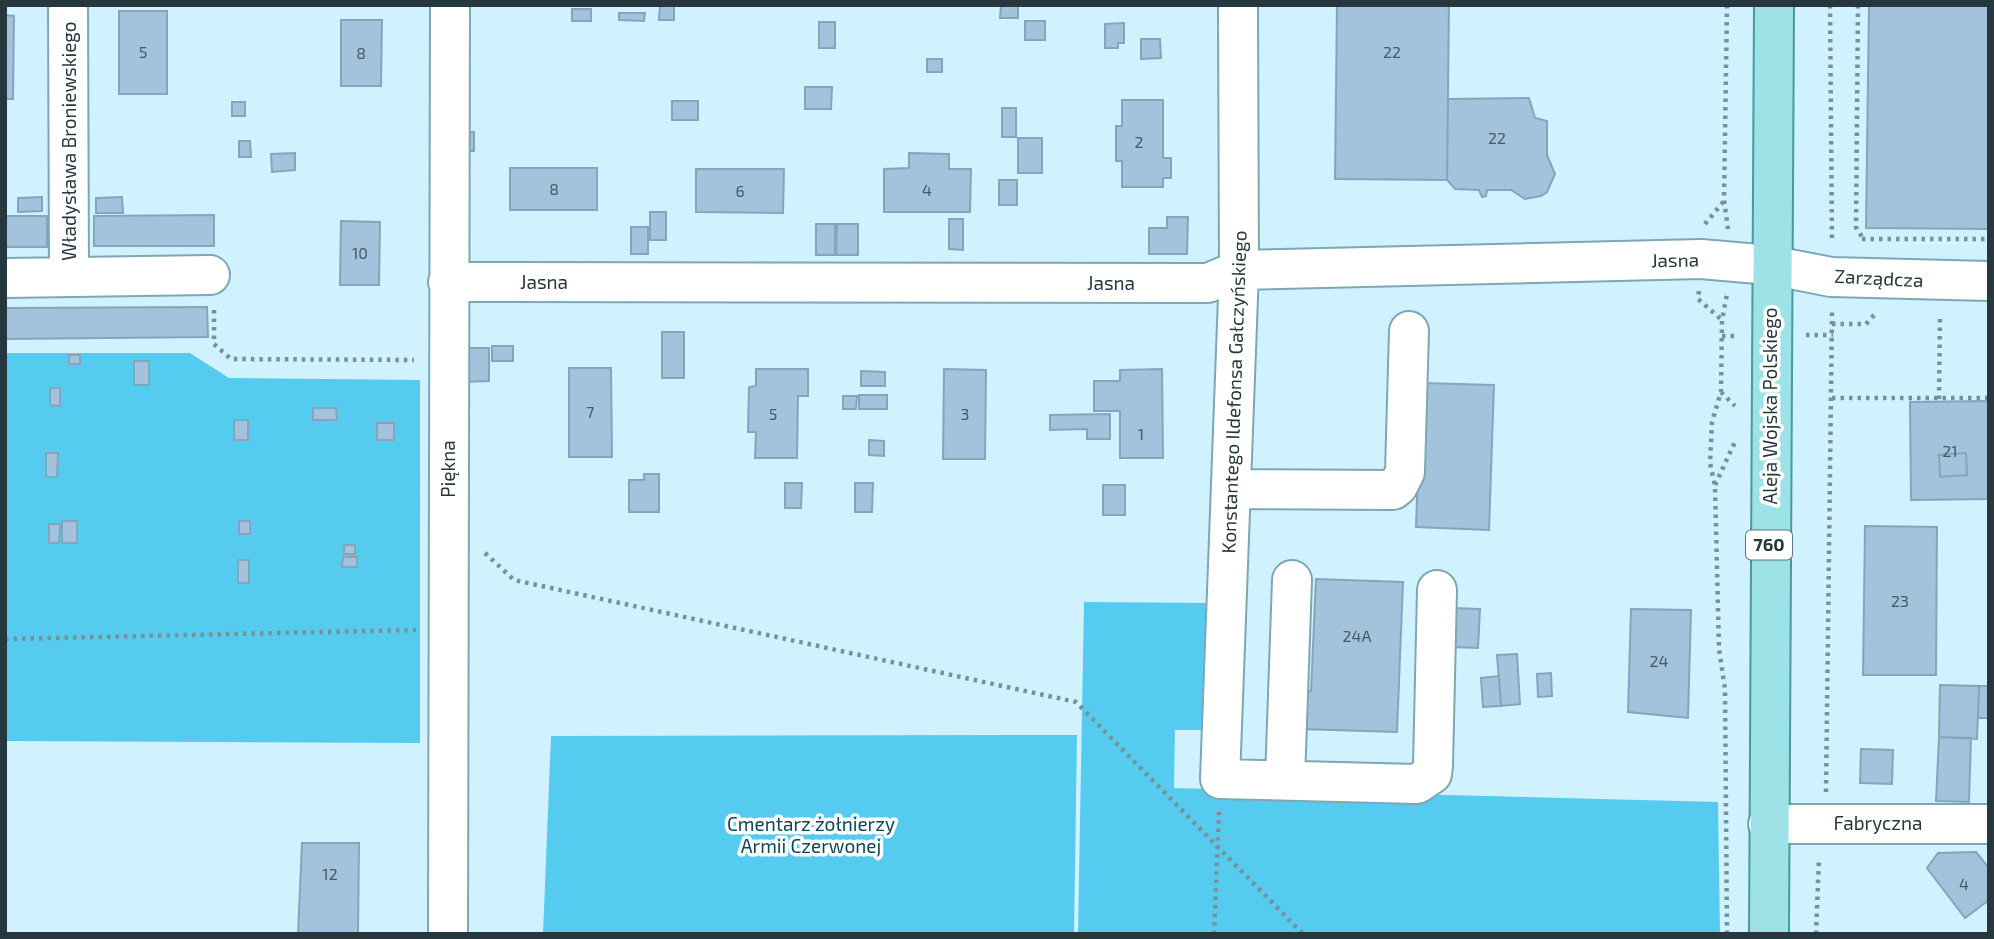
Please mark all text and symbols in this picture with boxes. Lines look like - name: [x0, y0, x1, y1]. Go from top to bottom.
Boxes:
- street label: Władysława Broniewskiego: [57, 21, 80, 261]
- house number: 5: [139, 42, 147, 61]
- house number: 22: [1383, 42, 1401, 61]
- house number: 8: [356, 43, 366, 62]
- house number: 22: [1488, 128, 1506, 147]
- house number: 2: [1135, 132, 1144, 151]
- house number: 8: [549, 179, 559, 198]
- house number: 4: [922, 180, 932, 199]
- house number: 6: [735, 181, 745, 200]
- street label: Konstantego Ildefonsa Gałczyńskiego: [1216, 230, 1251, 554]
- house number: 10: [352, 243, 368, 262]
- street label: Jasna: [1651, 248, 1699, 271]
- street label: Zarządcza: [1834, 264, 1924, 291]
- street label: Jasna: [520, 270, 568, 293]
- street label: Jasna: [1087, 271, 1135, 294]
- street label: Aleja Wojska Polskiego: [1758, 307, 1781, 505]
- house number: 7: [586, 402, 594, 421]
- house number: 5: [769, 404, 777, 423]
- house number: 3: [961, 404, 969, 423]
- house number: 1: [1138, 424, 1144, 443]
- street label: Piękna: [436, 440, 459, 498]
- house number: 21: [1942, 441, 1958, 460]
- road number: 760: [1746, 530, 1792, 560]
- house number: 23: [1891, 591, 1909, 610]
- house number: 24A: [1343, 626, 1371, 645]
- house number: 24: [1650, 651, 1669, 670]
- street label: Fabryczna: [1833, 811, 1923, 834]
- park label: Cmentarz żołnierzy Armii Czerwonej: [727, 812, 895, 857]
- house number: 12: [322, 864, 338, 883]
- house number: 4: [1959, 874, 1969, 893]

